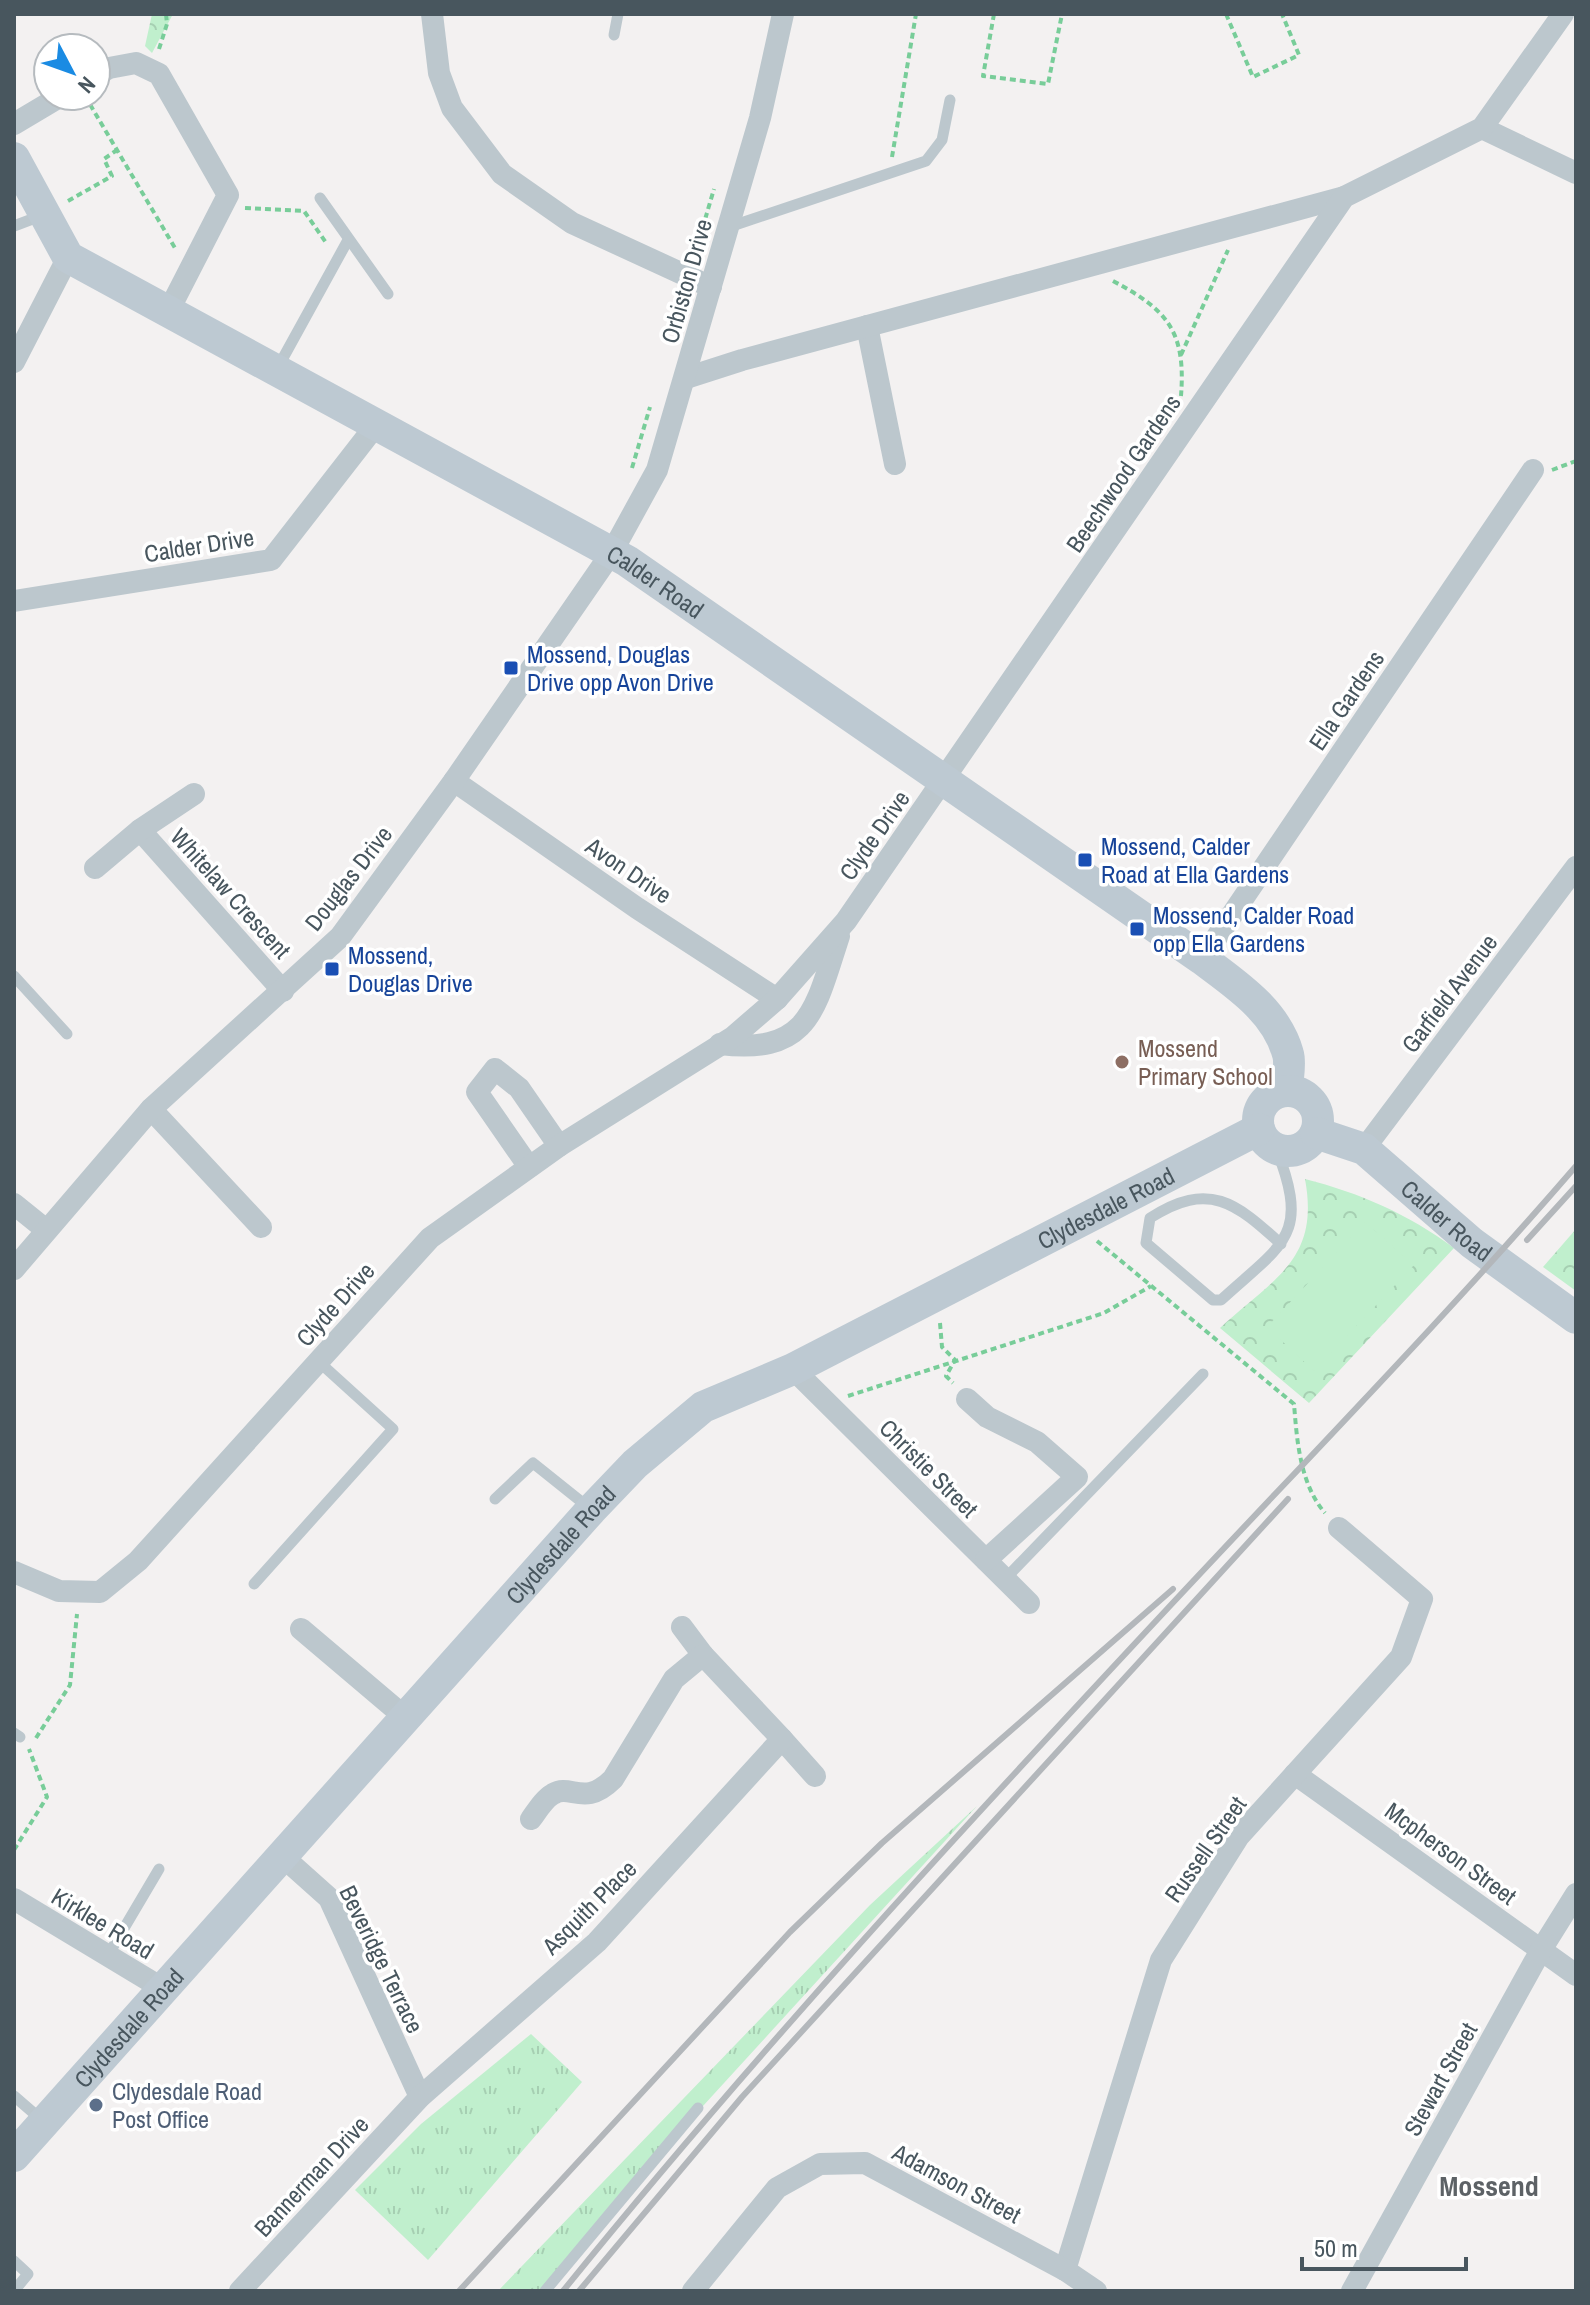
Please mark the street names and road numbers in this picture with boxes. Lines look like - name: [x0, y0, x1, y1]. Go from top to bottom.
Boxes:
- street label: Orbiston Drive: [653, 215, 719, 347]
- street label: Beechwood Gardens: [1058, 388, 1188, 558]
- street label: Calder Drive: [142, 521, 256, 569]
- street label: Calder Road: [601, 537, 710, 625]
- street label: Ella Gardens: [1301, 644, 1391, 756]
- street label: Clyde Drive: [831, 784, 917, 886]
- street label: Douglas Drive: [297, 819, 399, 937]
- street label: Whitelaw Crescent: [164, 821, 298, 965]
- street label: Avon Drive: [579, 829, 678, 910]
- street label: Garfield Avenue: [1394, 927, 1504, 1059]
- street label: Clydesdale Road: [1032, 1159, 1180, 1257]
- street label: Calder Road: [1394, 1172, 1499, 1269]
- street label: Clyde Drive: [289, 1255, 381, 1353]
- street label: Christie Street: [873, 1412, 986, 1525]
- street label: Clydesdale Road: [498, 1478, 622, 1611]
- street label: Russell Street: [1157, 1789, 1254, 1908]
- street label: Mcpherson Street: [1379, 1794, 1524, 1912]
- street label: Asquith Place: [534, 1853, 643, 1962]
- street label: Kirklee Road: [46, 1880, 160, 1966]
- street label: Beveridge Terrace: [332, 1880, 432, 2038]
- street label: Clydesdale Road: [67, 1961, 190, 2094]
- street label: Stewart Street: [1396, 2016, 1484, 2141]
- street label: Bannerman Drive: [247, 2109, 375, 2243]
- street label: Adamson Street: [886, 2135, 1027, 2230]

